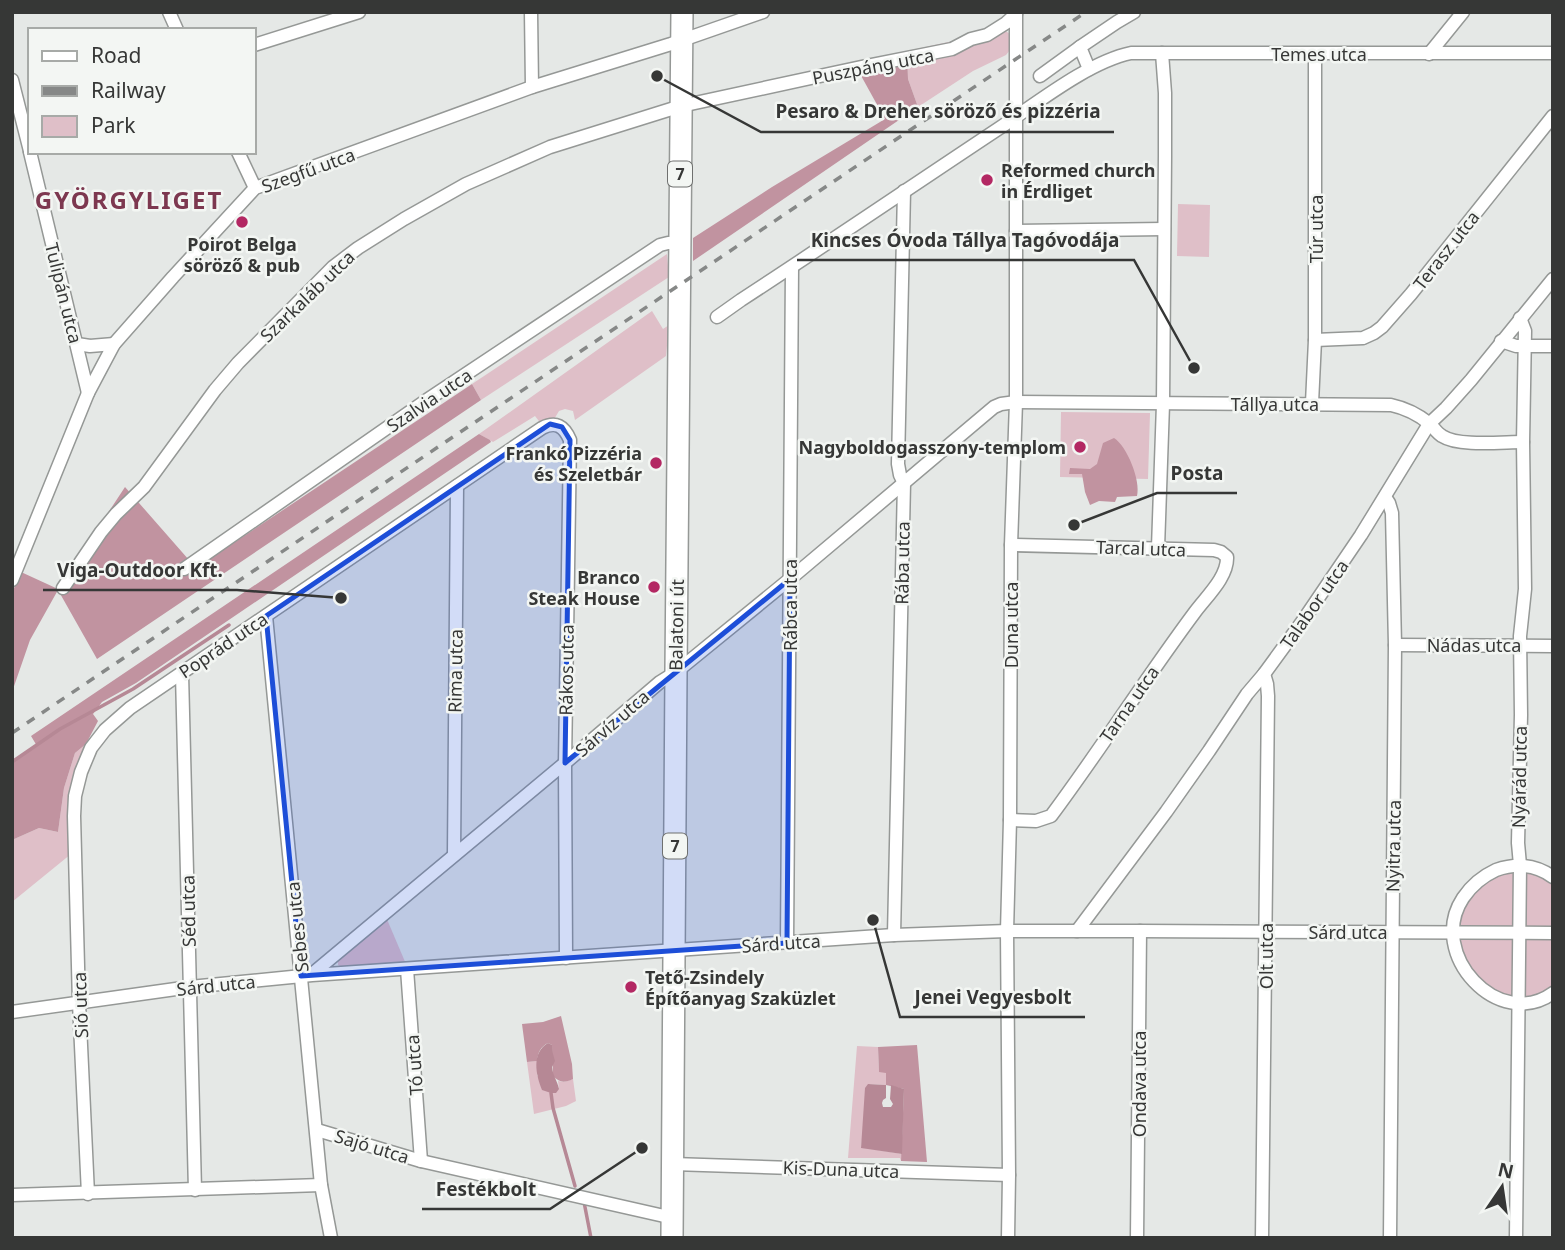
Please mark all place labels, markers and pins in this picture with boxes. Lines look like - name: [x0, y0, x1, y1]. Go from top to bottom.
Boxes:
- callout: Pesaro & Dreher söröző és pizzéria: [761, 92, 1114, 132]
- place label: Reformed church in Érdliget: [1001, 158, 1156, 203]
- marker: Reformed church in Érdliget: [979, 172, 995, 188]
- marker: Poirot Belga söröző & pub: [234, 214, 250, 230]
- callout: Kincses Óvoda Tállya Tagóvodája: [797, 220, 1134, 260]
- place label: Poirot Belga söröző & pub: [184, 232, 300, 277]
- place label: Nagyboldogasszony-templom: [799, 435, 1066, 459]
- marker: Nagyboldogasszony-templom: [1072, 439, 1088, 455]
- place label: Frankó Pizzéria és Szeletbár: [506, 441, 642, 486]
- callout: Posta: [1157, 453, 1237, 493]
- marker: Frankó Pizzéria és Szeletbár: [648, 455, 664, 471]
- callout: Viga-Outdoor Kft.: [43, 550, 237, 590]
- place label: Branco Steak House: [528, 565, 640, 610]
- marker: Branco Steak House: [646, 579, 662, 595]
- place label: Tető-Zsindely Építőanyag Szaküzlet: [645, 965, 836, 1010]
- callout: Jenei Vegyesbolt: [900, 977, 1085, 1017]
- marker: Tető-Zsindely Építőanyag Szaküzlet: [623, 979, 639, 995]
- callout: Festékbolt: [422, 1169, 550, 1209]

